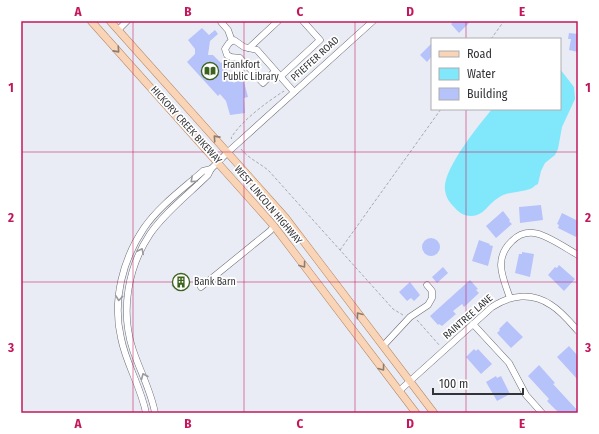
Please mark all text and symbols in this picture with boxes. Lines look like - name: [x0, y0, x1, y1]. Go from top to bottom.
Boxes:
- text: A: [73, 4, 82, 19]
- text: B: [184, 4, 192, 19]
- text: C: [297, 4, 304, 19]
- text: D: [406, 4, 414, 19]
- text: E: [519, 4, 525, 19]
- street label: PFIEFFER ROAD: [288, 34, 342, 84]
- legend: [431, 38, 561, 110]
- one-way arrow: [113, 45, 120, 53]
- text: Road: [467, 47, 492, 61]
- place label: Frankfort Public Library: [223, 59, 279, 83]
- library icon: Frankfort Public Library: [200, 61, 220, 81]
- text: Water: [467, 67, 496, 81]
- text: 1: [8, 80, 14, 95]
- text: 1: [585, 80, 591, 95]
- street label: HICKORY CREEK BIKEWAY: [148, 84, 224, 166]
- text: Building: [467, 87, 508, 101]
- one-way arrow: [213, 135, 220, 143]
- street label: WEST LINCOLN HIGHWAY: [232, 163, 304, 247]
- one-way arrow: [190, 175, 198, 182]
- text: 2: [7, 210, 14, 225]
- text: 2: [584, 210, 591, 225]
- one-way arrow: [136, 248, 144, 255]
- one-way arrow: [299, 260, 306, 267]
- building icon: Bank Barn: [171, 272, 191, 292]
- place label: Bank Barn: [194, 276, 236, 288]
- street label: RAINTREE LANE: [441, 292, 495, 342]
- one-way arrow: [115, 295, 124, 301]
- one-way arrow: [357, 312, 364, 319]
- text: 3: [7, 340, 14, 355]
- text: 3: [584, 340, 591, 355]
- one-way arrow: [377, 364, 385, 371]
- scale bar: [433, 370, 523, 396]
- one-way arrow: [141, 372, 149, 380]
- text: 100 m: [439, 377, 468, 391]
- text: A: [73, 416, 82, 431]
- text: B: [184, 416, 192, 431]
- text: C: [297, 416, 304, 431]
- text: D: [406, 416, 414, 431]
- text: E: [519, 416, 525, 431]

